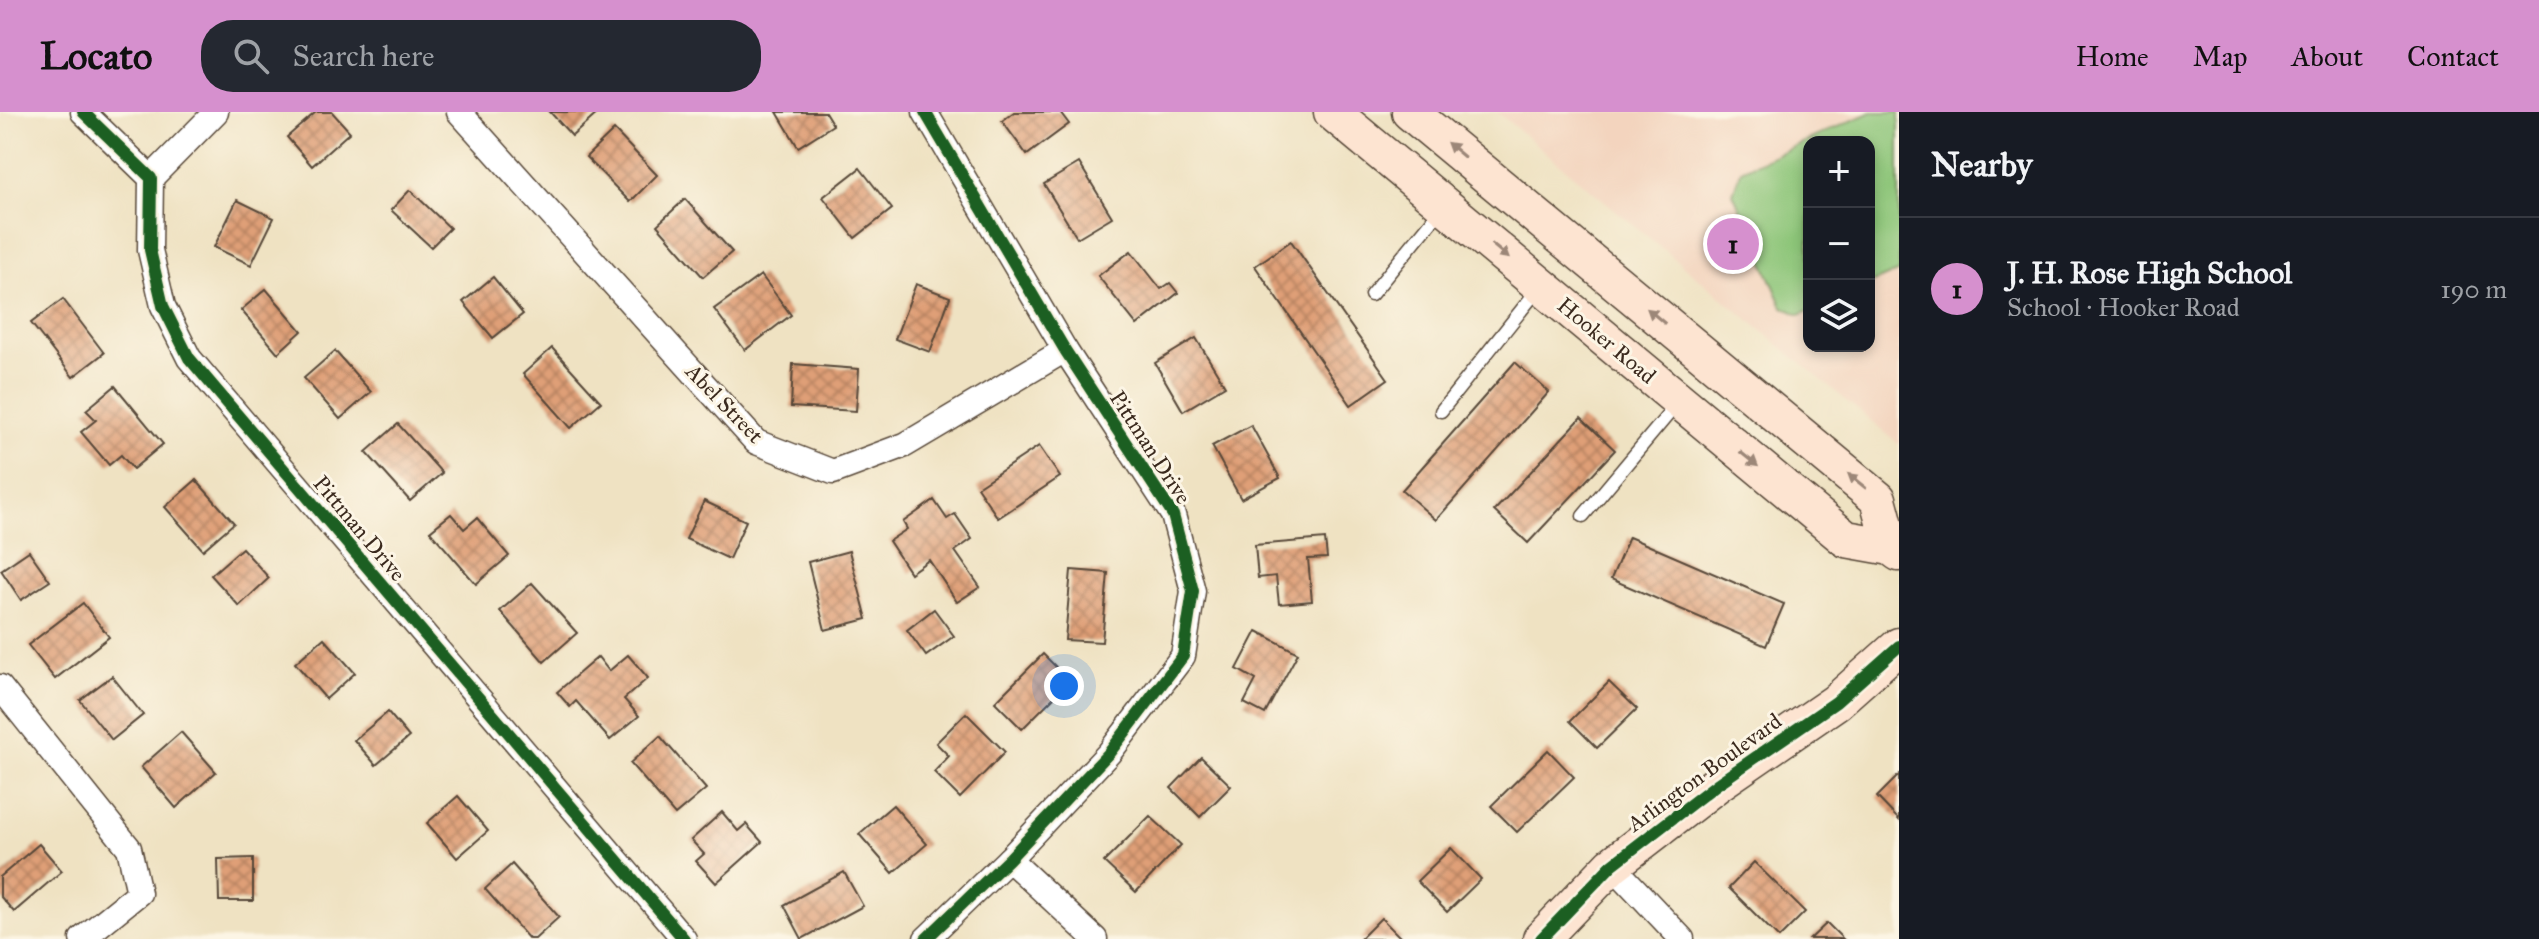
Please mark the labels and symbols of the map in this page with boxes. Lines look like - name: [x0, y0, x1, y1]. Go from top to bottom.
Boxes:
- one-way arrow: [1446, 142, 1466, 159]
- pin: 1: [1707, 214, 1759, 274]
- one-way arrow: [1490, 242, 1510, 259]
- street label: Hooker Road: [1552, 291, 1661, 389]
- one-way arrow: [1646, 308, 1666, 324]
- street label: Abel Street: [680, 357, 769, 449]
- street label: Pittman Drive: [1104, 386, 1197, 509]
- one-way arrow: [1739, 450, 1759, 467]
- street label: Pittman Drive: [308, 470, 412, 587]
- one-way arrow: [1847, 473, 1867, 490]
- your location: [1044, 666, 1084, 706]
- street label: Arlington Boulevard: [1621, 707, 1787, 838]

